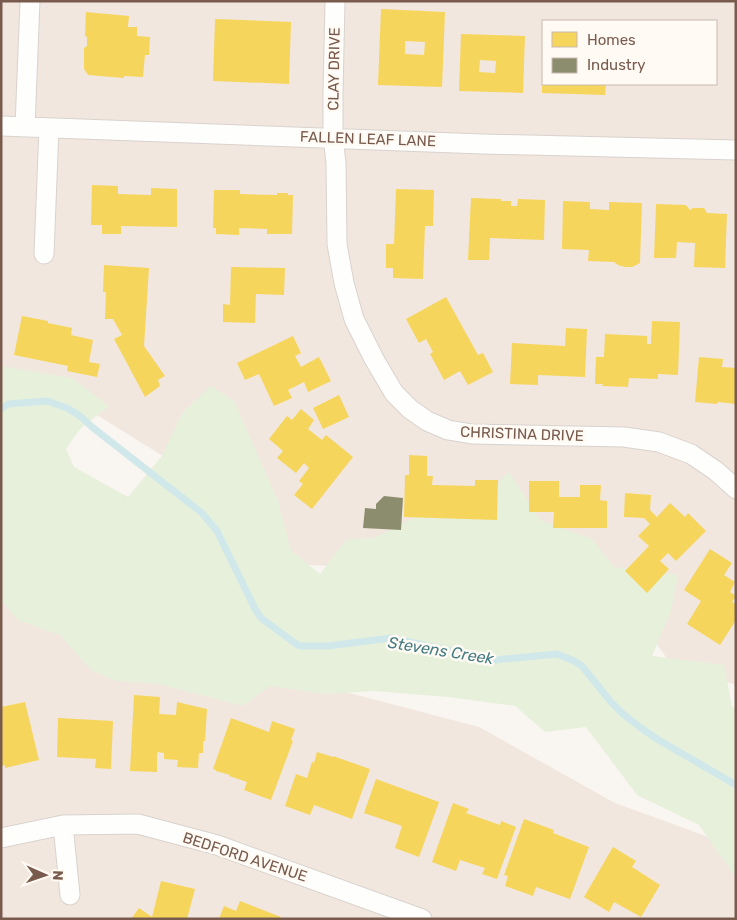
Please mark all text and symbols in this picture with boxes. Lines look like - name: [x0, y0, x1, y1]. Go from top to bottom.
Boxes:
- legend: [542, 20, 717, 85]
- street label: CLAY DRIVE: [324, 27, 344, 111]
- text: Homes: [587, 31, 636, 49]
- text: Industry: [587, 56, 646, 74]
- street label: FALLEN LEAF LANE: [300, 128, 436, 150]
- street label: CHRISTINA DRIVE: [460, 423, 584, 445]
- water label: Stevens Creek: [387, 633, 496, 668]
- street label: BEDFORD AVENUE: [180, 828, 310, 886]
- north arrow: [20, 850, 70, 900]
- text: N: [49, 870, 66, 881]

